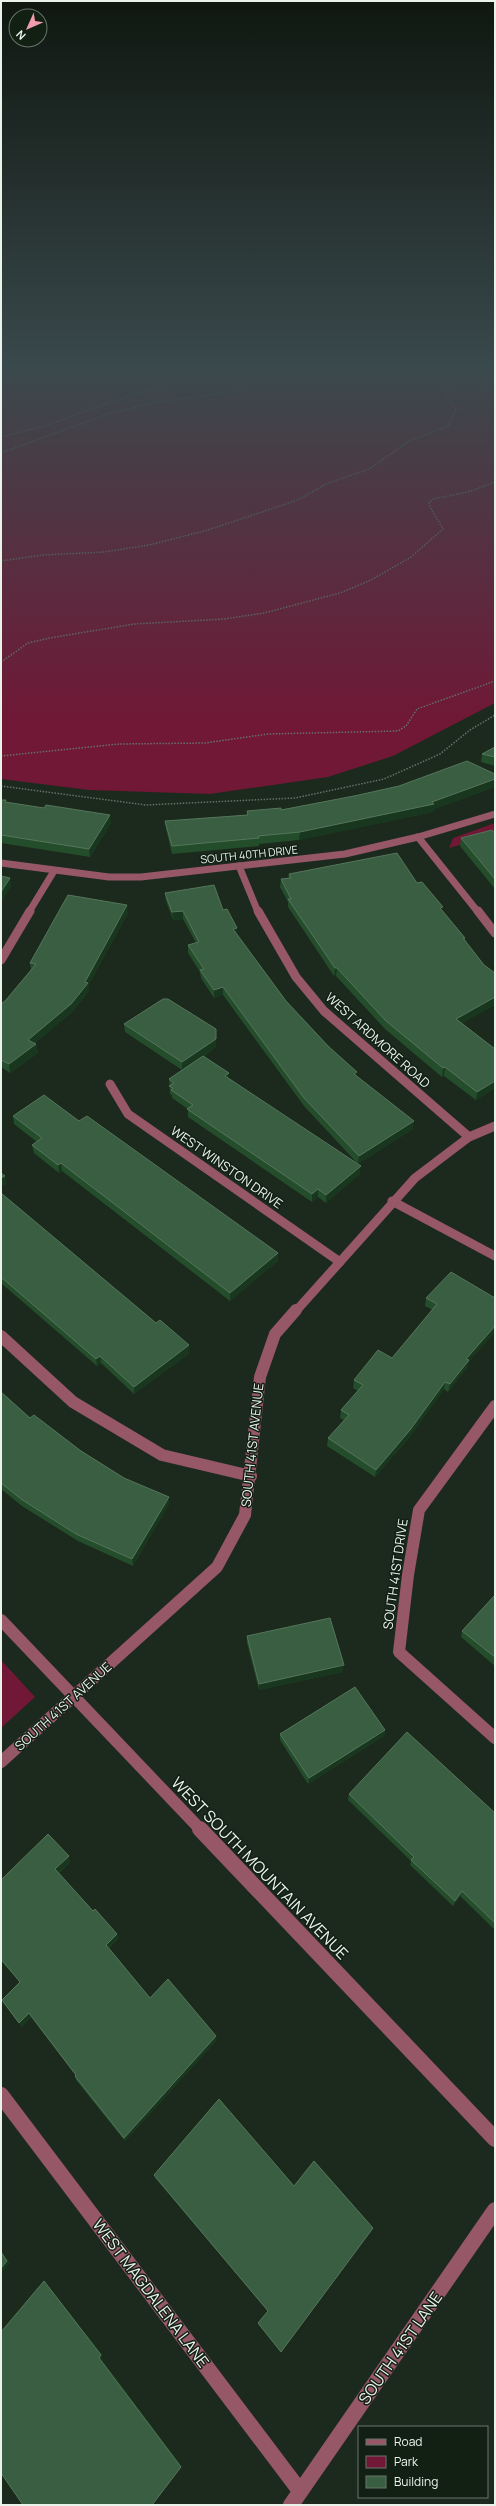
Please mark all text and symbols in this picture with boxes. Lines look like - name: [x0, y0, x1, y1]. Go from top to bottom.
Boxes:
- north arrow: [8, 8, 48, 48]
- text: N: [12, 27, 29, 44]
- street label: SOUTH 40TH DRIVE: [199, 841, 299, 867]
- street label: WEST ARDMORE ROAD: [322, 988, 434, 1092]
- street label: WEST WINSTON DRIVE: [167, 1121, 287, 1213]
- street label: SOUTH 41ST AVENUE: [237, 1382, 267, 1508]
- street label: SOUTH 41ST DRIVE: [378, 1517, 412, 1631]
- street label: SOUTH 41ST AVENUE: [11, 1658, 115, 1754]
- street label: WEST SOUTH MOUNTAIN AVENUE: [167, 1772, 353, 1964]
- street label: WEST MAGDALENA LANE: [88, 2214, 214, 2372]
- street label: SOUTH 41ST LANE: [353, 2287, 447, 2409]
- legend: [358, 2426, 488, 2498]
- text: Road: [394, 2433, 422, 2450]
- text: Park: [394, 2453, 419, 2470]
- text: Building: [394, 2473, 438, 2490]

